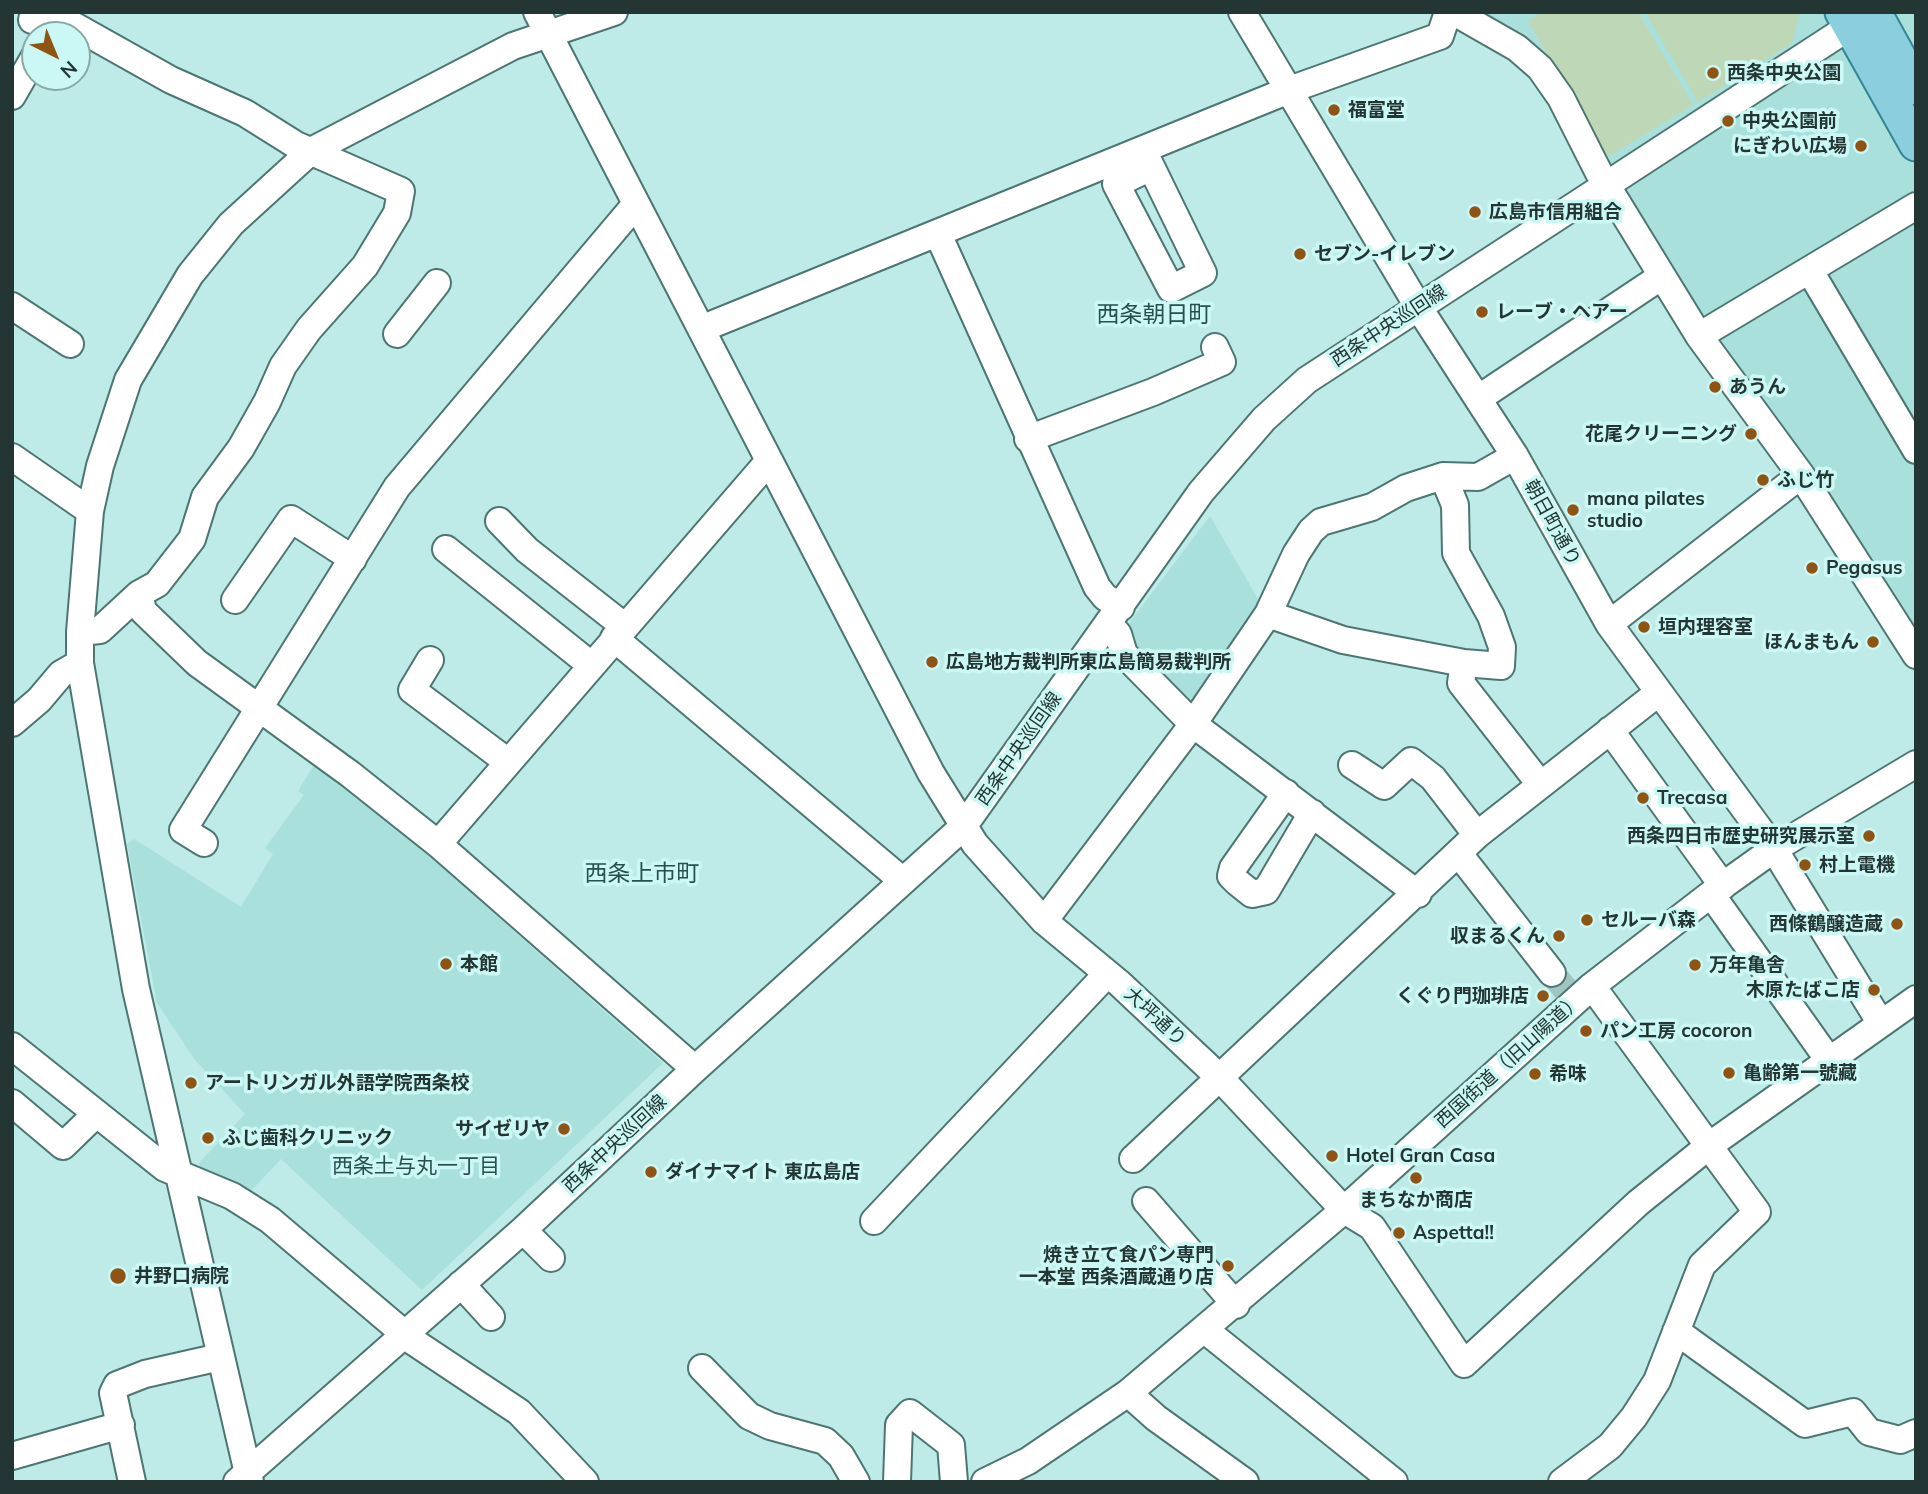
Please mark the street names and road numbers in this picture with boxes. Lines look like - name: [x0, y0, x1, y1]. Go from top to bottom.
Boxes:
- street label: 西条中央巡回線: [1327, 280, 1451, 372]
- street label: 朝日町通り: [1519, 476, 1585, 570]
- street label: 西条中央巡回線: [972, 688, 1066, 810]
- street label: 大坪通り: [1119, 983, 1191, 1051]
- street label: 西国街道（旧山陽道）: [1431, 989, 1587, 1133]
- street label: 西条中央巡回線: [559, 1090, 671, 1198]

